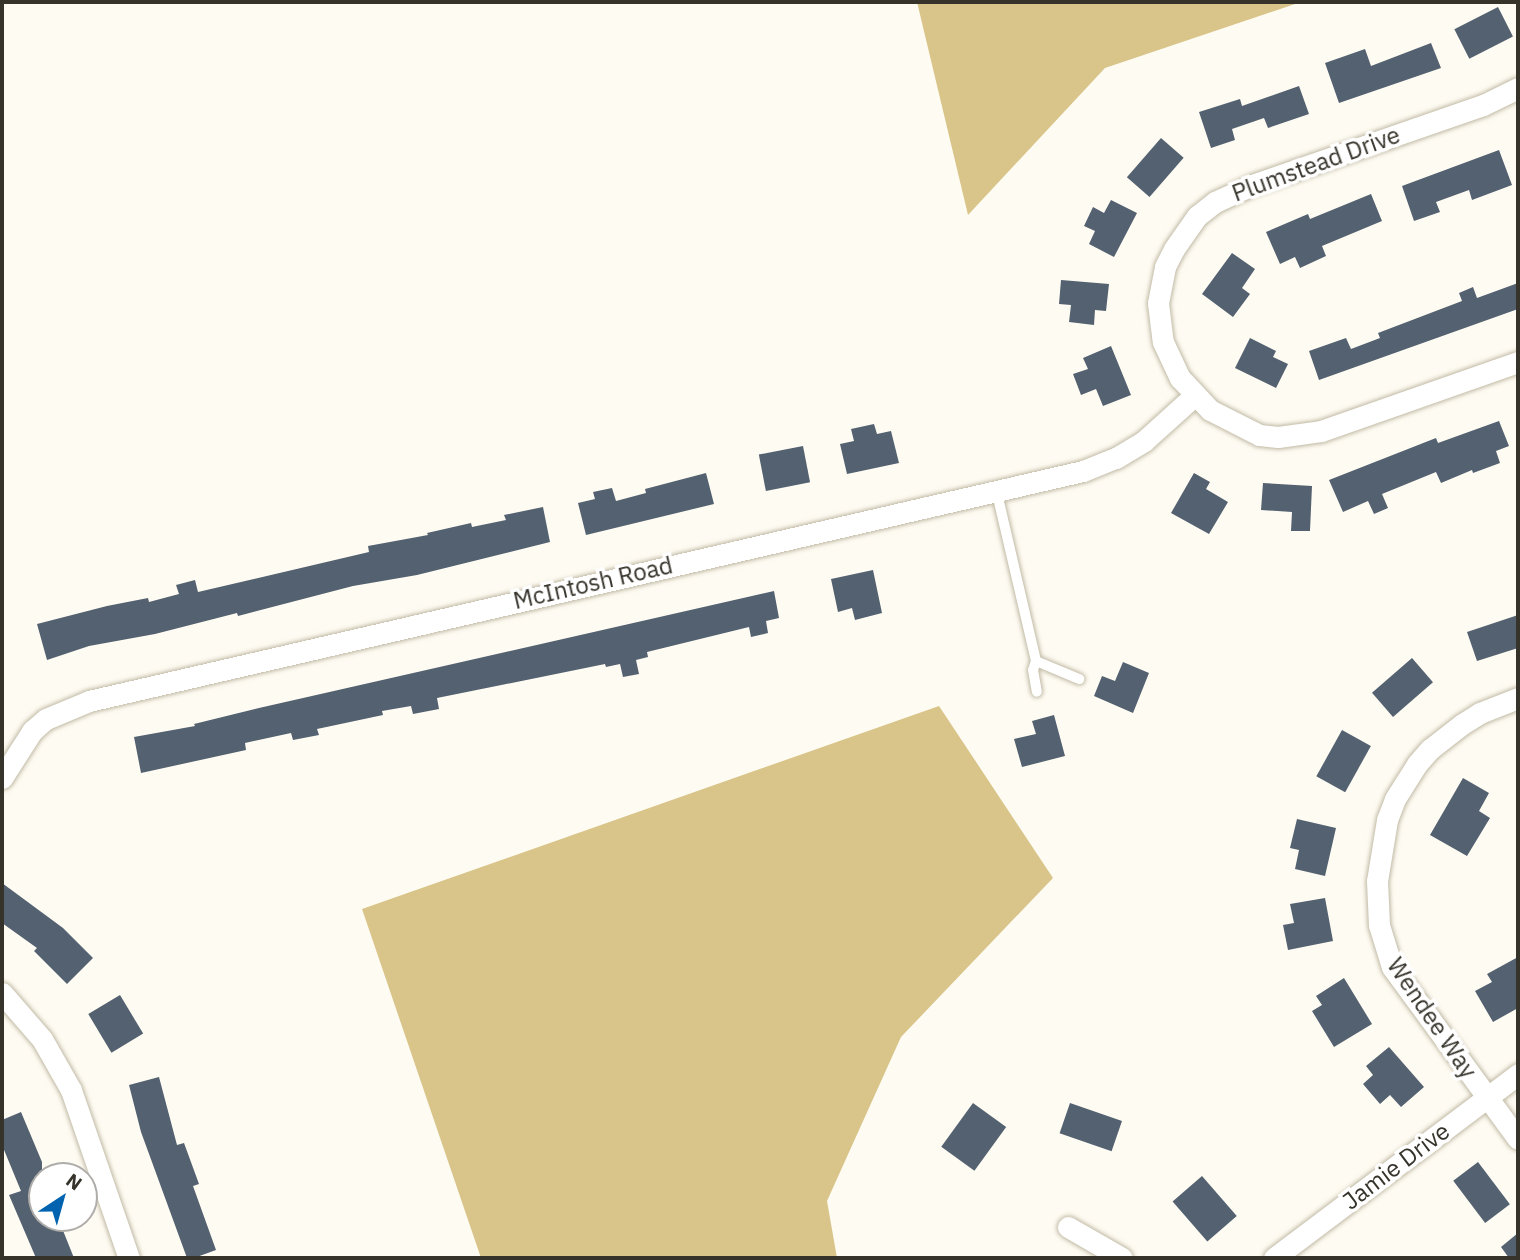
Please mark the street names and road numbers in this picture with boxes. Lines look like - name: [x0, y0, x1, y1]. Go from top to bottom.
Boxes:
- street label: Plumstead Drive: [1228, 120, 1404, 208]
- street label: McIntosh Road: [510, 551, 676, 615]
- street label: Wendee Way: [1381, 952, 1483, 1084]
- street label: Jamie Drive: [1337, 1116, 1455, 1216]

